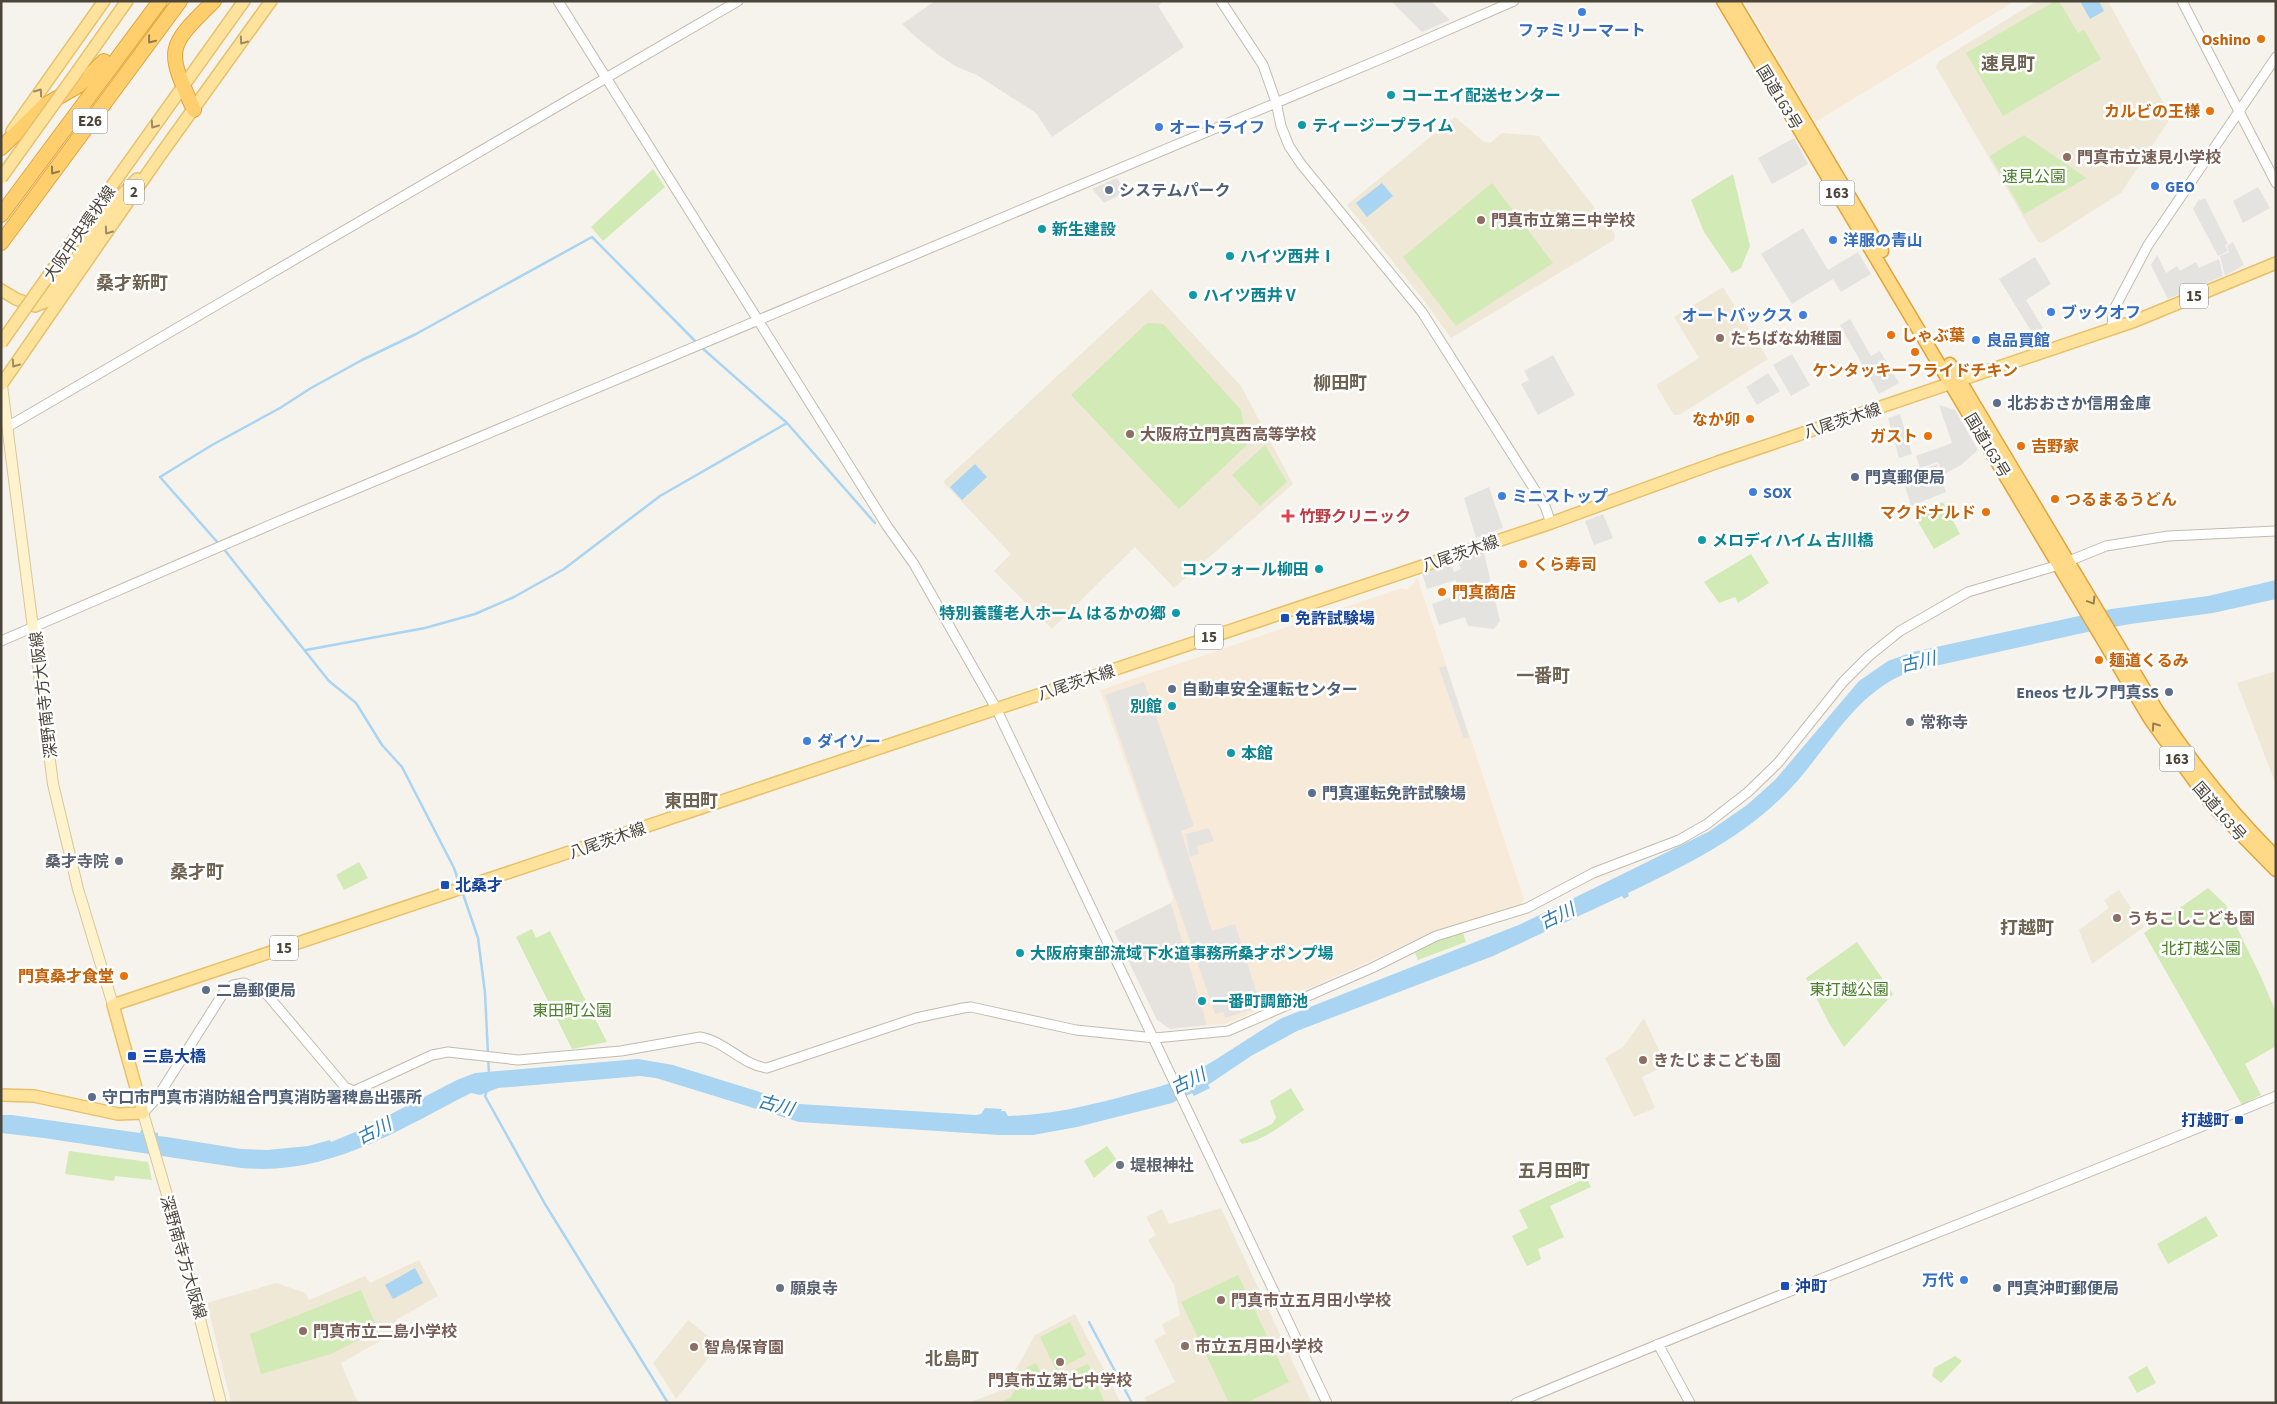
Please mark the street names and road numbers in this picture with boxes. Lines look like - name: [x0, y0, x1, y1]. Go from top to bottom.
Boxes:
- street label: 国道163号: [1751, 61, 1807, 134]
- road number: E26: [72, 108, 108, 134]
- road number: 2: [124, 180, 144, 204]
- road number: 163: [1820, 180, 1854, 206]
- street label: 大阪中央環状線: [39, 181, 121, 286]
- road number: 15: [2180, 284, 2208, 308]
- street label: 八尾茨木線: [1801, 398, 1884, 444]
- street label: 国道163号: [1959, 409, 2015, 482]
- street label: 八尾茨木線: [1419, 531, 1502, 577]
- road number: 15: [1195, 624, 1223, 650]
- street label: 深野南寺方大阪線: [25, 630, 63, 760]
- street label: 八尾茨木線: [1035, 660, 1118, 706]
- road number: 163: [2160, 746, 2194, 772]
- street label: 国道163号: [2187, 777, 2251, 846]
- street label: 八尾茨木線: [566, 818, 649, 864]
- road number: 15: [270, 936, 298, 960]
- street label: 深野南寺方大阪線: [155, 1193, 211, 1322]

